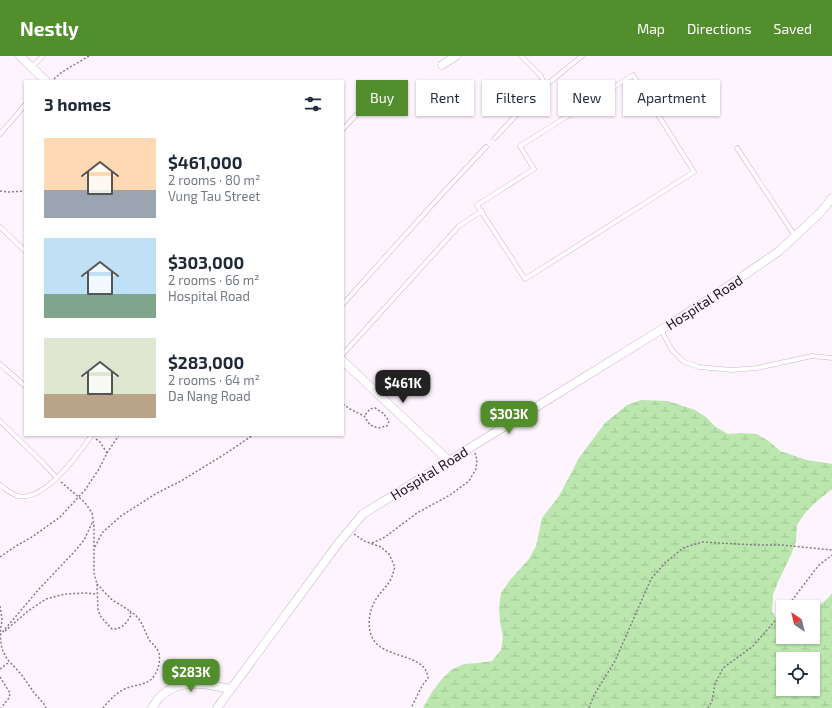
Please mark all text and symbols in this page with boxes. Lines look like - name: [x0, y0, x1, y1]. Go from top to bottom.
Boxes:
- text: Nestly: [20, 17, 79, 40]
- text: Map: [637, 20, 665, 37]
- text: Directions: [687, 20, 752, 37]
- text: Saved: [774, 20, 812, 37]
- chip: Buy: [356, 80, 408, 116]
- chip: Rent: [416, 80, 474, 116]
- chip: Filters: [482, 80, 550, 116]
- chip: New: [558, 80, 615, 116]
- chip: Apartment: [623, 80, 720, 116]
- icon: filters: [302, 93, 324, 115]
- text: 3 homes: [44, 94, 111, 114]
- text: $461,000: [168, 152, 242, 172]
- icon: home: [76, 154, 124, 202]
- text: 2 rooms · 80 m²: [168, 172, 260, 188]
- text: Vung Tau Street: [168, 188, 260, 204]
- text: $303,000: [168, 252, 244, 272]
- icon: home: [76, 254, 124, 302]
- street label: Hospital Road: [662, 271, 746, 333]
- text: 2 rooms · 66 m²: [168, 272, 259, 288]
- text: Hospital Road: [168, 288, 250, 304]
- text: $283,000: [168, 352, 244, 372]
- icon: home: [76, 354, 124, 402]
- pin: $461K: [375, 370, 431, 404]
- text: 2 rooms · 64 m²: [168, 372, 260, 388]
- text: $461K: [384, 375, 422, 391]
- text: Da Nang Road: [168, 388, 251, 404]
- pin: $303K: [481, 401, 537, 435]
- text: $303K: [490, 406, 528, 422]
- street label: Hospital Road: [387, 442, 471, 504]
- north arrow: [776, 600, 820, 644]
- map controls: [776, 600, 820, 696]
- button: locate: [776, 652, 820, 696]
- pin: $283K: [163, 659, 219, 693]
- text: $283K: [172, 664, 210, 680]

